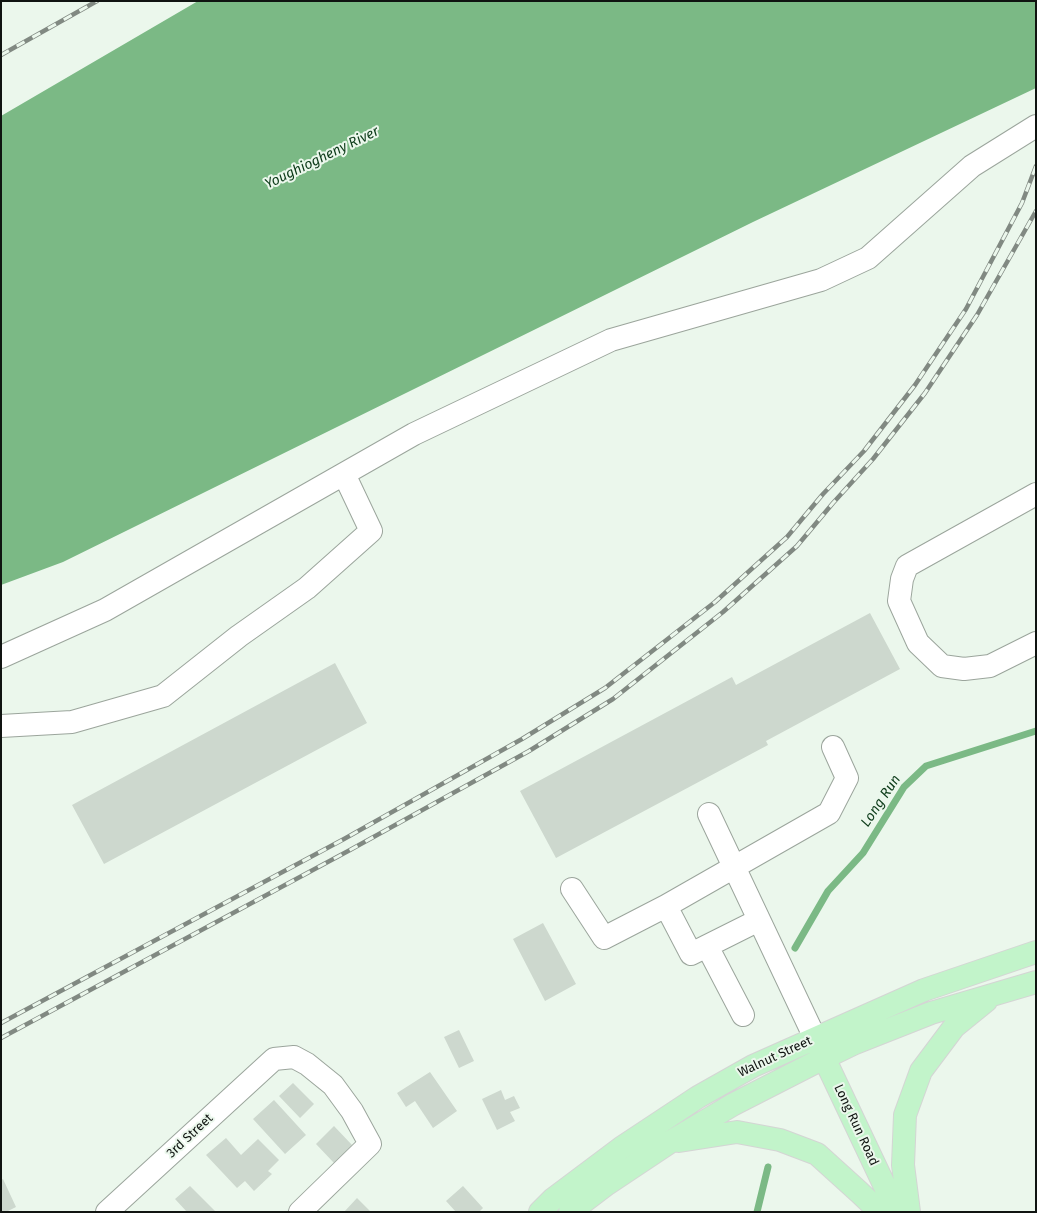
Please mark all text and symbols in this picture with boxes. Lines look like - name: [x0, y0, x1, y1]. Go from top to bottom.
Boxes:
- water label: Youghiogheny River: [262, 123, 382, 193]
- water label: Long Run: [858, 772, 904, 830]
- street label: Walnut Street: [736, 1033, 814, 1081]
- street label: Long Run Road: [830, 1082, 882, 1168]
- street label: 3rd Street: [164, 1111, 216, 1161]

